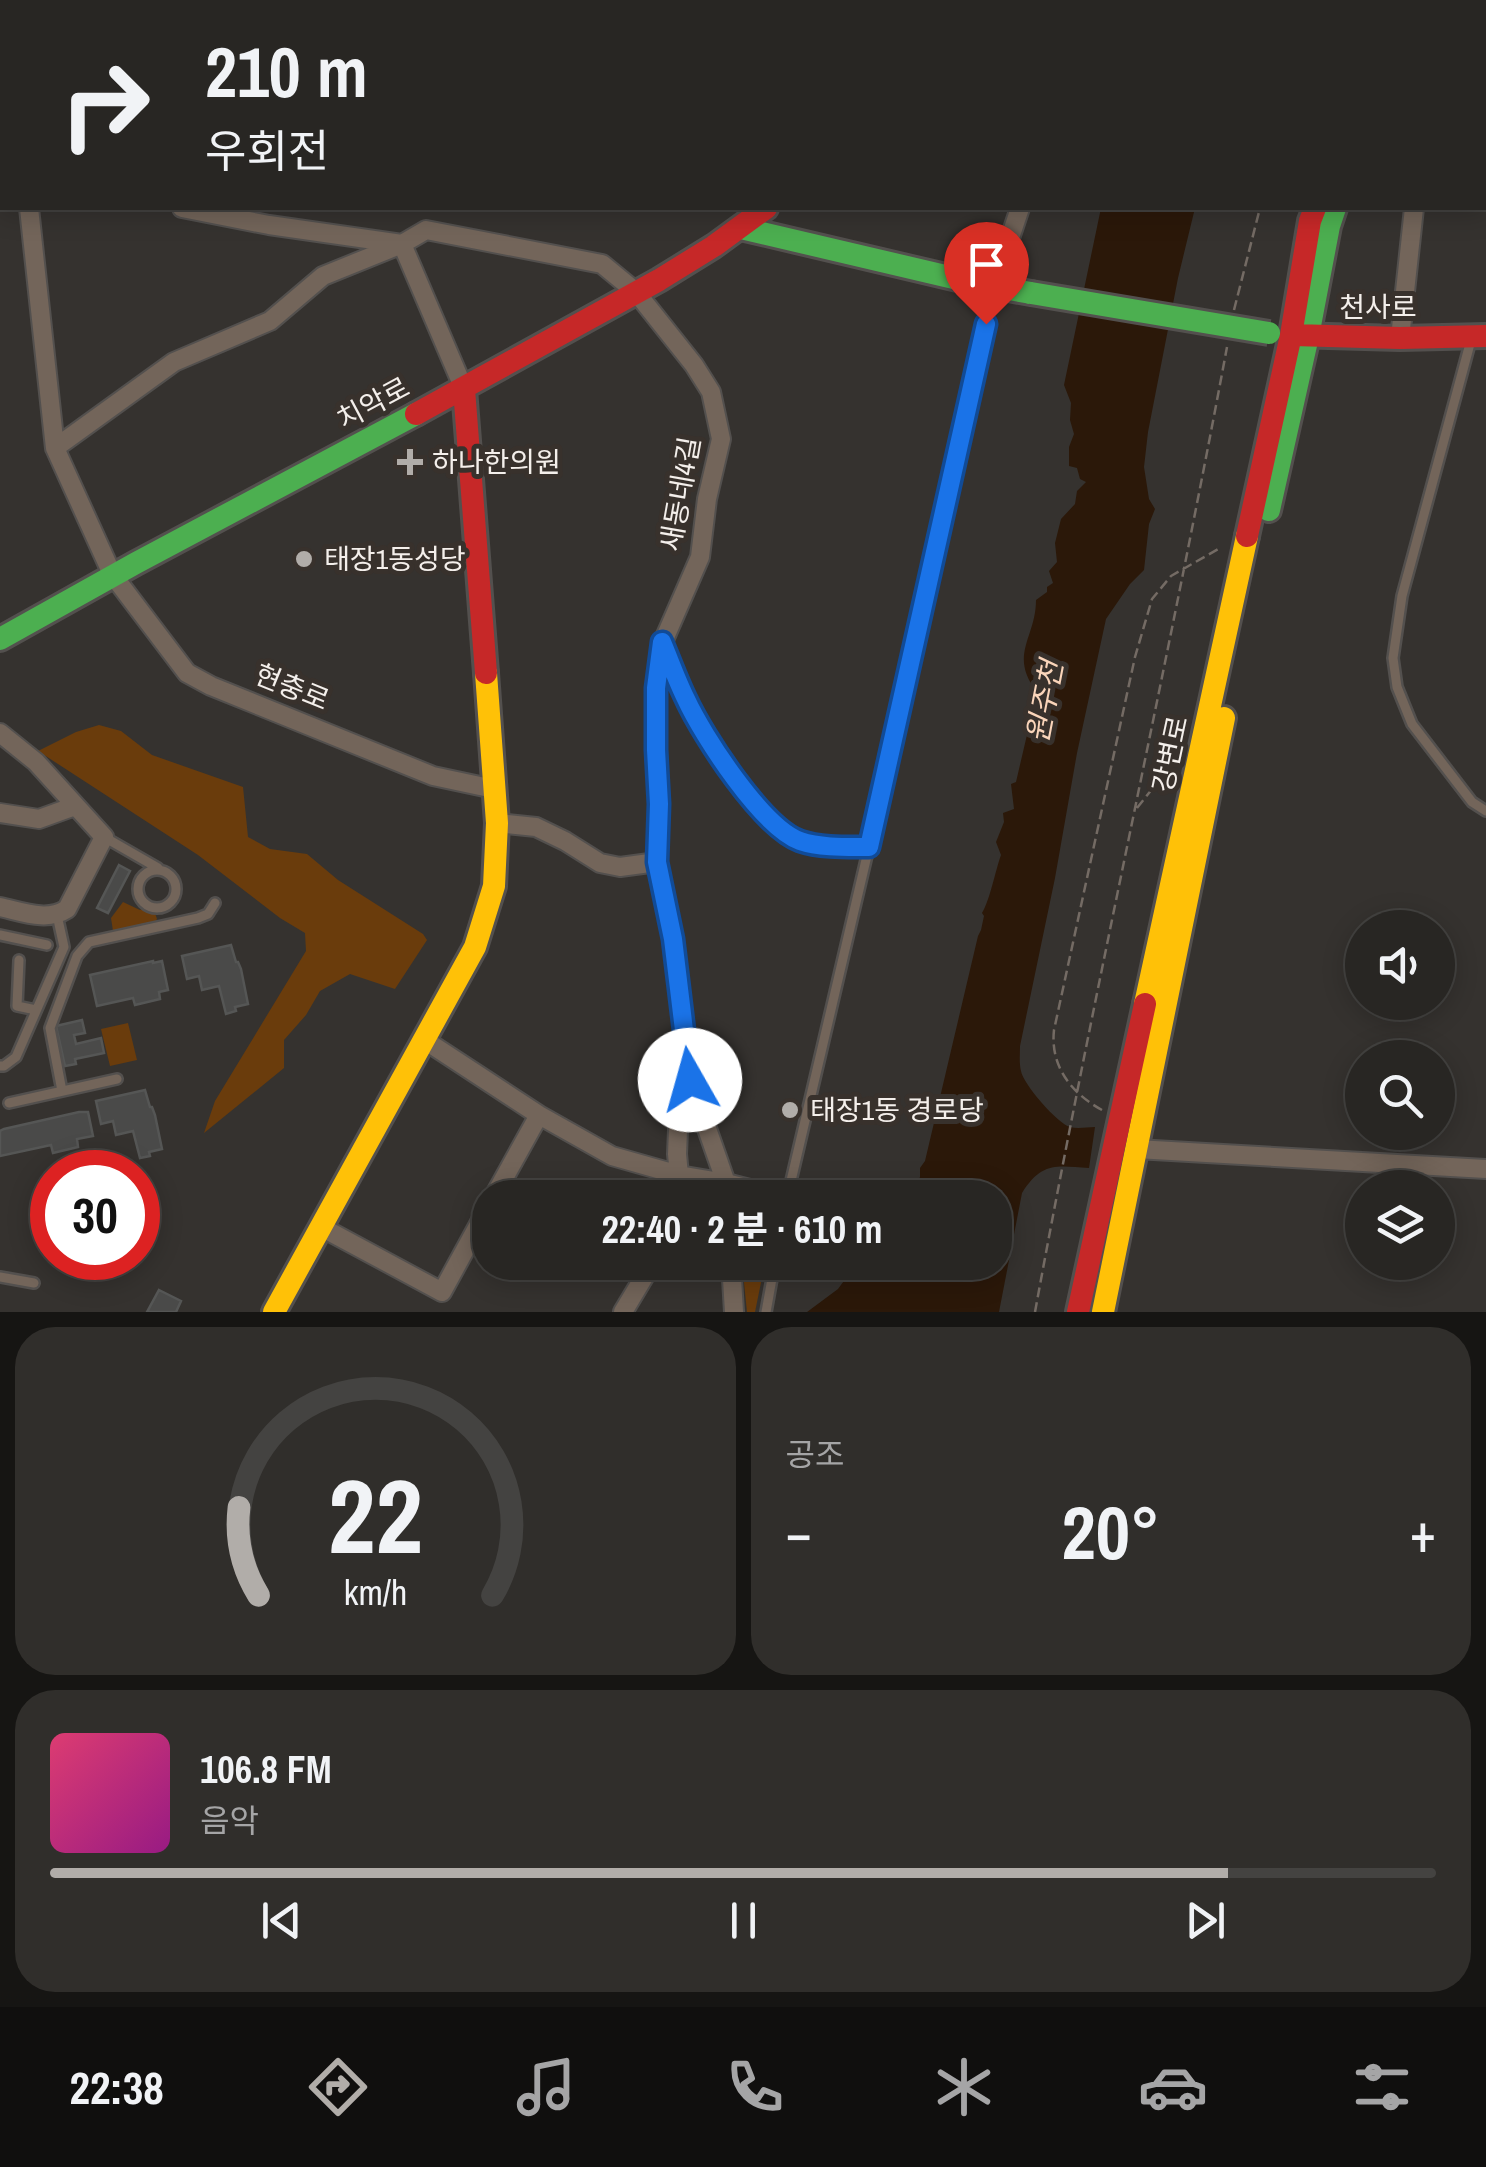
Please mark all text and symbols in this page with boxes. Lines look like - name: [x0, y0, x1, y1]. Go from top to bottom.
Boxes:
- text: 210 m: [205, 25, 368, 119]
- icon: right: [40, 40, 170, 170]
- text: 우회전: [205, 120, 329, 181]
- pin: [944, 222, 1029, 325]
- icon: arrive: [959, 237, 1014, 292]
- street label: 천사로: [1339, 288, 1417, 326]
- street label: 치악로: [330, 368, 416, 438]
- street label: 새동네4길: [651, 434, 709, 554]
- place label: 하나한의원: [432, 443, 561, 481]
- marker: 하나한의원: [397, 449, 423, 475]
- place label: 태장1동성당: [324, 540, 466, 578]
- marker: 태장1동성당: [293, 548, 315, 570]
- water label: 원주천: [1016, 654, 1072, 746]
- street label: 현충로: [249, 655, 335, 719]
- street label: 강변로: [1143, 712, 1197, 796]
- map controls: [1345, 910, 1455, 1280]
- button: sound: [1345, 910, 1455, 1020]
- position arrow: [638, 1028, 742, 1132]
- button: search: [1345, 1040, 1455, 1150]
- place label: 태장1동 경로당: [810, 1091, 984, 1129]
- marker: 태장1동 경로당: [779, 1099, 801, 1121]
- speed limit sign: 30: [30, 1150, 160, 1280]
- button: layers: [1345, 1170, 1455, 1280]
- text: 22:40 · 2 분 · 610 m: [602, 1204, 882, 1255]
- text: 공조: [786, 1433, 844, 1476]
- text: 22: [328, 1445, 423, 1585]
- text: 20°: [1062, 1481, 1160, 1582]
- text: −: [786, 1495, 812, 1569]
- text: +: [1410, 1495, 1436, 1569]
- text: km/h: [343, 1568, 407, 1616]
- text: 106.8 FM: [200, 1744, 332, 1795]
- text: 음악: [200, 1799, 259, 1842]
- icon: previous: [254, 1893, 309, 1948]
- icon: pause: [716, 1893, 771, 1948]
- icon: next: [1178, 1893, 1233, 1948]
- icon: directions: [303, 2052, 373, 2122]
- icon: music: [511, 2052, 581, 2122]
- icon: phone: [720, 2052, 790, 2122]
- icon: climate: [929, 2052, 999, 2122]
- icon: car: [1138, 2052, 1208, 2122]
- icon: filters: [1347, 2052, 1417, 2122]
- text: 22:38: [69, 2057, 164, 2118]

